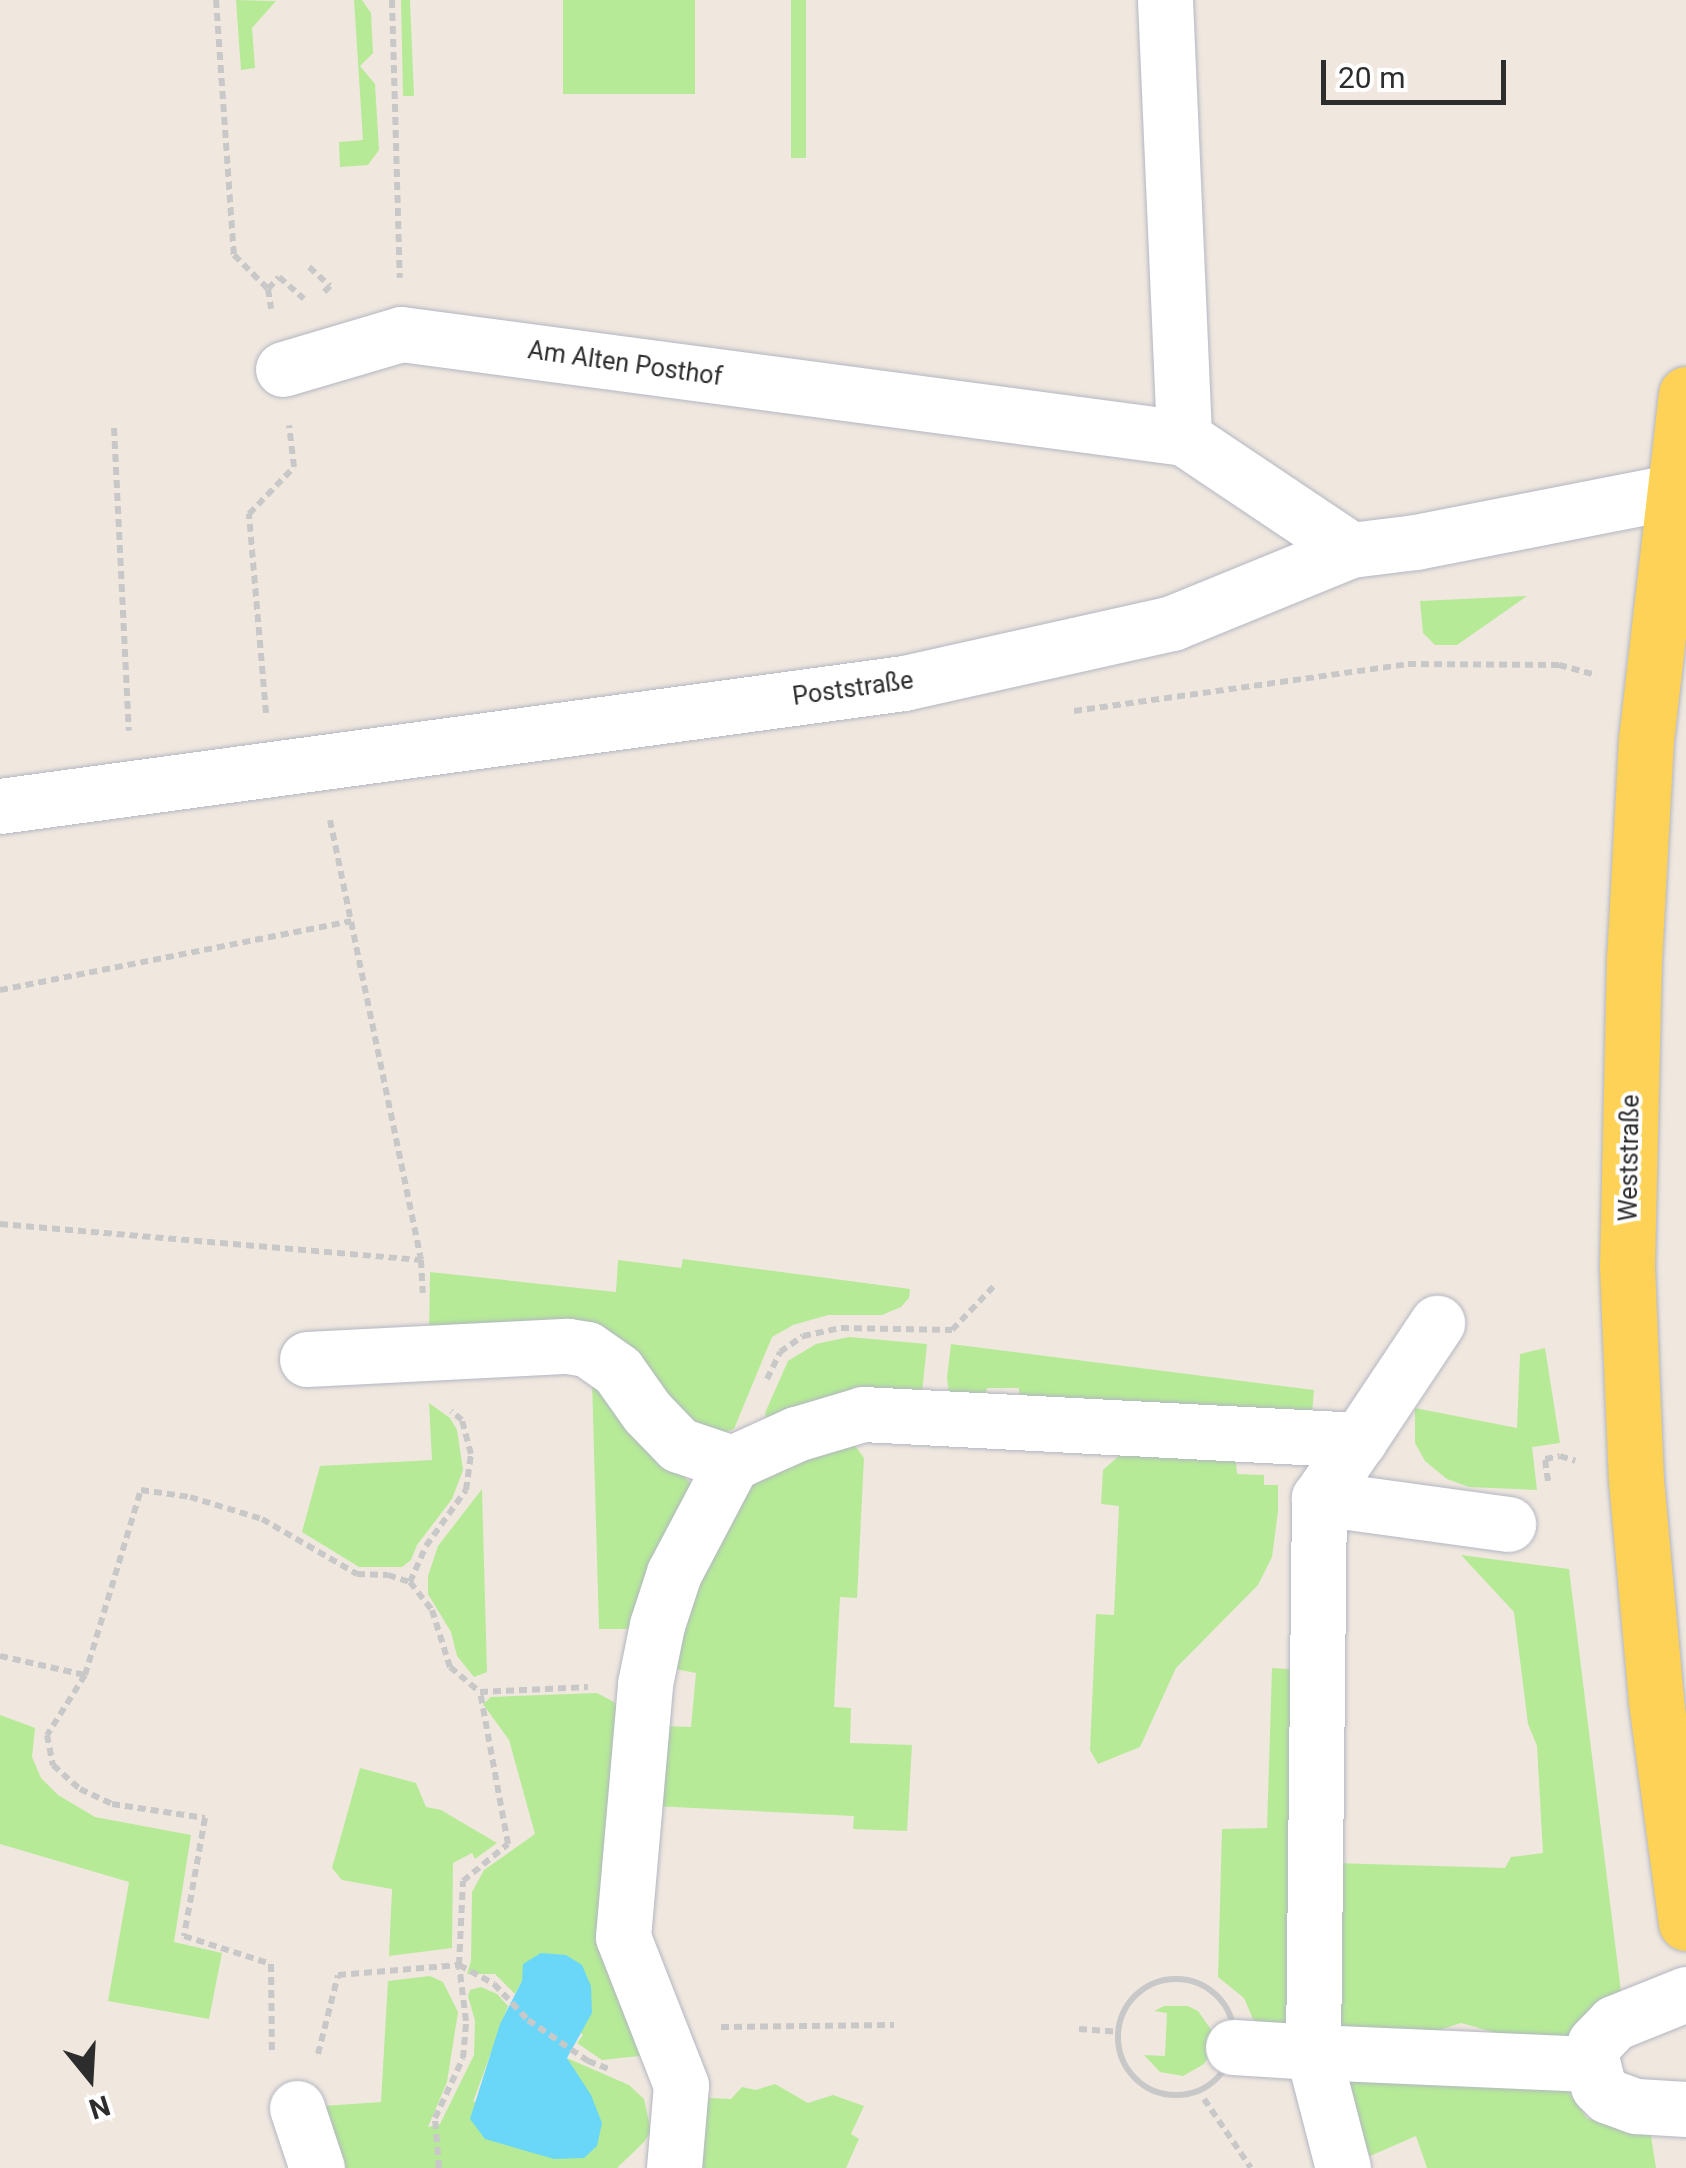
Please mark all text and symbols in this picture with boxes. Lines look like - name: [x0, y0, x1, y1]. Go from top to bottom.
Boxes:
- scale bar: [1326, 40, 1511, 102]
- text: 20 m: [1338, 60, 1405, 95]
- street label: Am Alten Posthof: [526, 336, 724, 392]
- street label: Poststraße: [791, 666, 915, 712]
- street label: Weststraße: [1614, 1094, 1646, 1222]
- north arrow: [40, 2028, 140, 2128]
- text: N: [85, 2088, 114, 2126]

